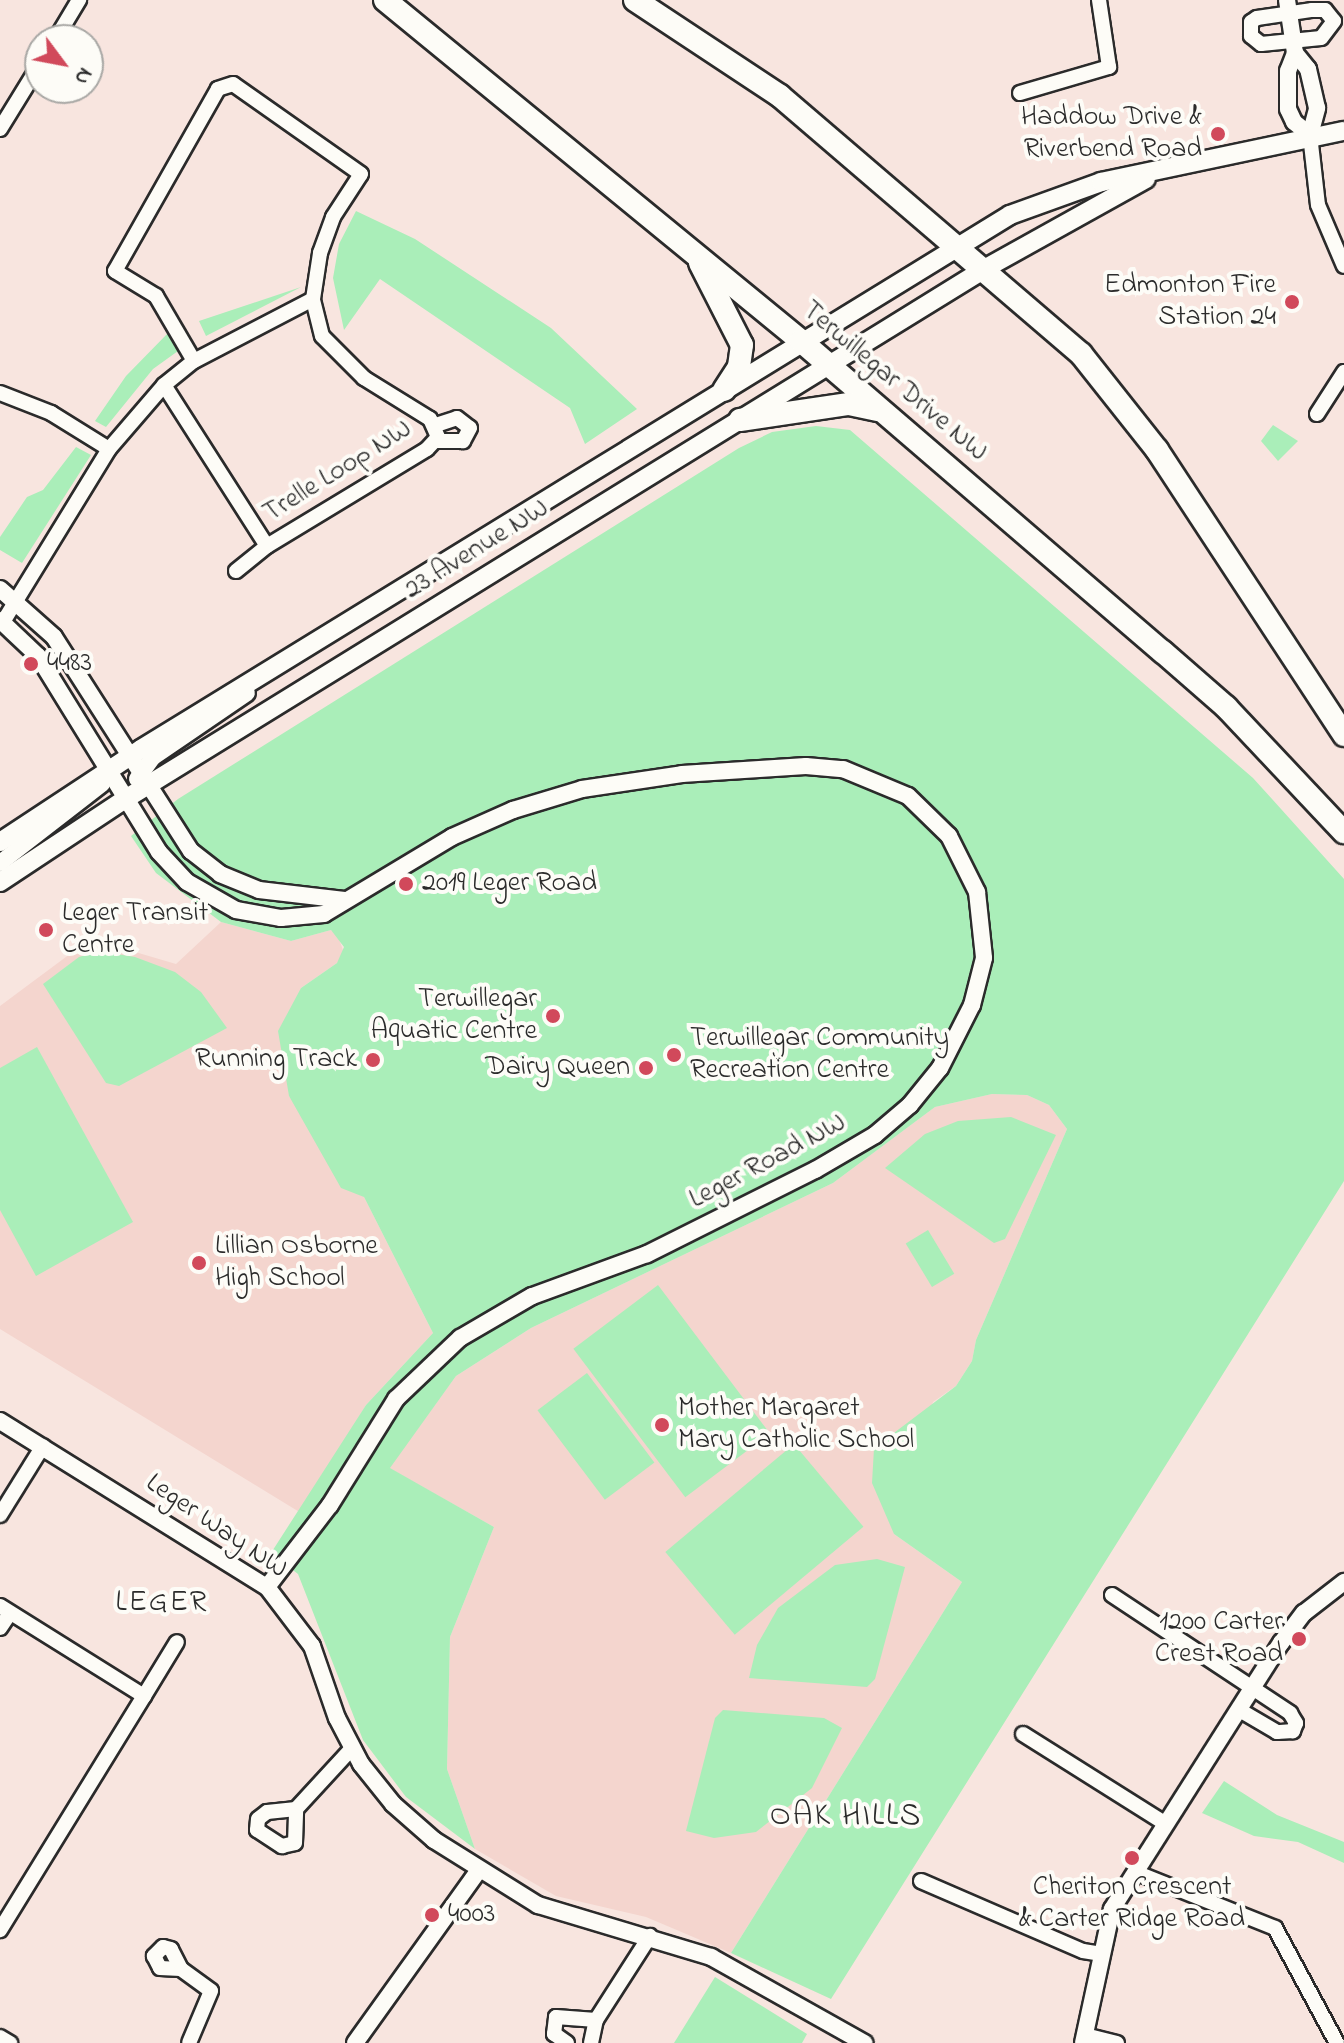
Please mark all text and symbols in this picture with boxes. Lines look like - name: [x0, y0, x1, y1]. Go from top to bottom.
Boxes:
- north arrow: [24, 24, 104, 104]
- text: N: [65, 61, 100, 90]
- place label: Haddow Drive & Riverbend Road: [1021, 101, 1202, 167]
- marker: Haddow Drive & Riverbend Road: [1209, 125, 1227, 143]
- place label: Edmonton Fire Station 24: [1104, 269, 1276, 335]
- marker: Edmonton Fire Station 24: [1283, 293, 1301, 311]
- street label: Terwillegar Drive NW: [794, 295, 994, 469]
- street label: Trelle Loop NW: [258, 413, 418, 531]
- street label: 23 Avenue NW: [399, 492, 555, 608]
- place label: 4483: [47, 647, 92, 681]
- marker: 4483: [22, 655, 40, 673]
- place label: 2019 Leger Road: [422, 867, 597, 901]
- marker: 2019 Leger Road: [397, 875, 415, 893]
- place label: Leger Transit Centre: [62, 897, 208, 963]
- marker: Leger Transit Centre: [37, 921, 55, 939]
- place label: Terwillegar Aquatic Centre: [371, 983, 537, 1049]
- marker: Terwillegar Aquatic Centre: [544, 1007, 562, 1025]
- place label: Terwillegar Community Recreation Centre: [690, 1022, 949, 1088]
- place label: Running Track: [195, 1043, 357, 1077]
- marker: Terwillegar Community Recreation Centre: [665, 1046, 683, 1064]
- marker: Running Track: [364, 1051, 382, 1069]
- place label: Dairy Queen: [485, 1051, 630, 1085]
- marker: Dairy Queen: [637, 1059, 655, 1077]
- street label: Leger Road NW: [684, 1107, 852, 1217]
- place label: Lillian Osborne High School: [215, 1230, 378, 1296]
- marker: Lillian Osborne High School: [190, 1254, 208, 1272]
- place label: Mother Margaret Mary Catholic School: [678, 1392, 914, 1458]
- marker: Mother Margaret Mary Catholic School: [653, 1416, 671, 1434]
- street label: Leger Way NW: [139, 1467, 293, 1587]
- district label: LEGER: [116, 1585, 208, 1621]
- place label: 1200 Carter Crest Road: [1155, 1606, 1283, 1672]
- marker: 1200 Carter Crest Road: [1290, 1630, 1308, 1648]
- district label: OAK HILLS: [770, 1798, 922, 1836]
- marker: Cheriton Crescent & Carter Ridge Road: [1123, 1849, 1141, 1867]
- place label: Cheriton Crescent & Carter Ridge Road: [1019, 1871, 1245, 1937]
- place label: 4003: [448, 1898, 495, 1932]
- marker: 4003: [423, 1906, 441, 1924]

